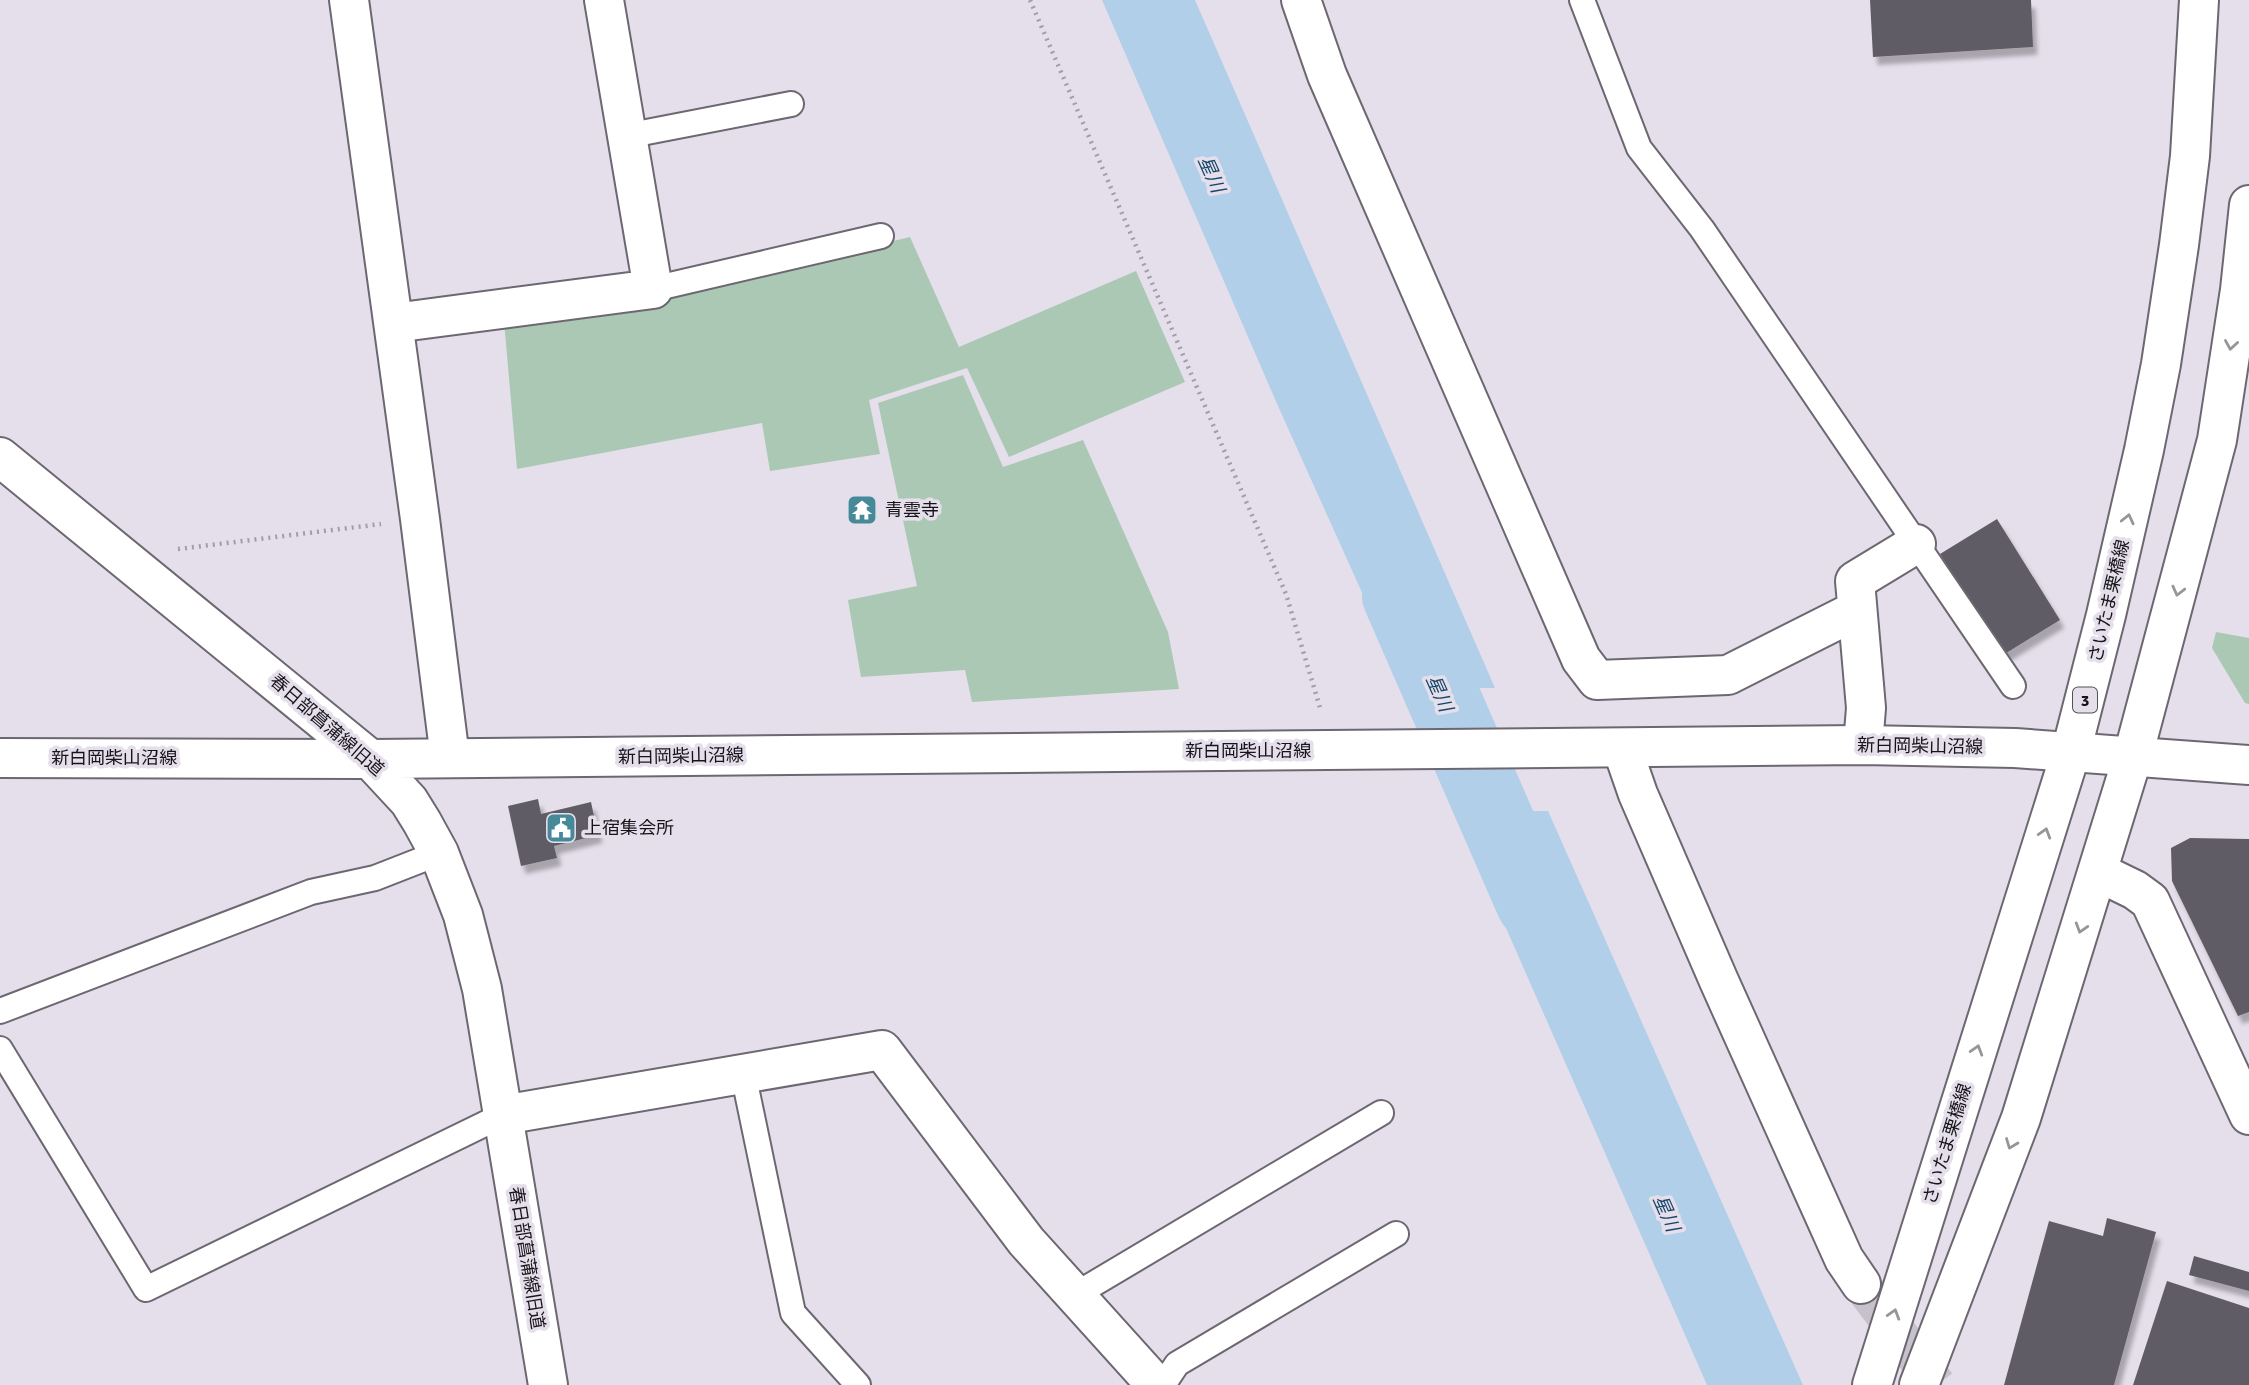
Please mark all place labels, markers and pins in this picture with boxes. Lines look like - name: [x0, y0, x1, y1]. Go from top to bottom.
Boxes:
- temple icon: 青雲寺: [845, 493, 879, 527]
- place label: 青雲寺: [885, 499, 939, 521]
- public building icon: 上宿集会所: [544, 811, 578, 845]
- place label: 上宿集会所: [584, 817, 674, 839]

